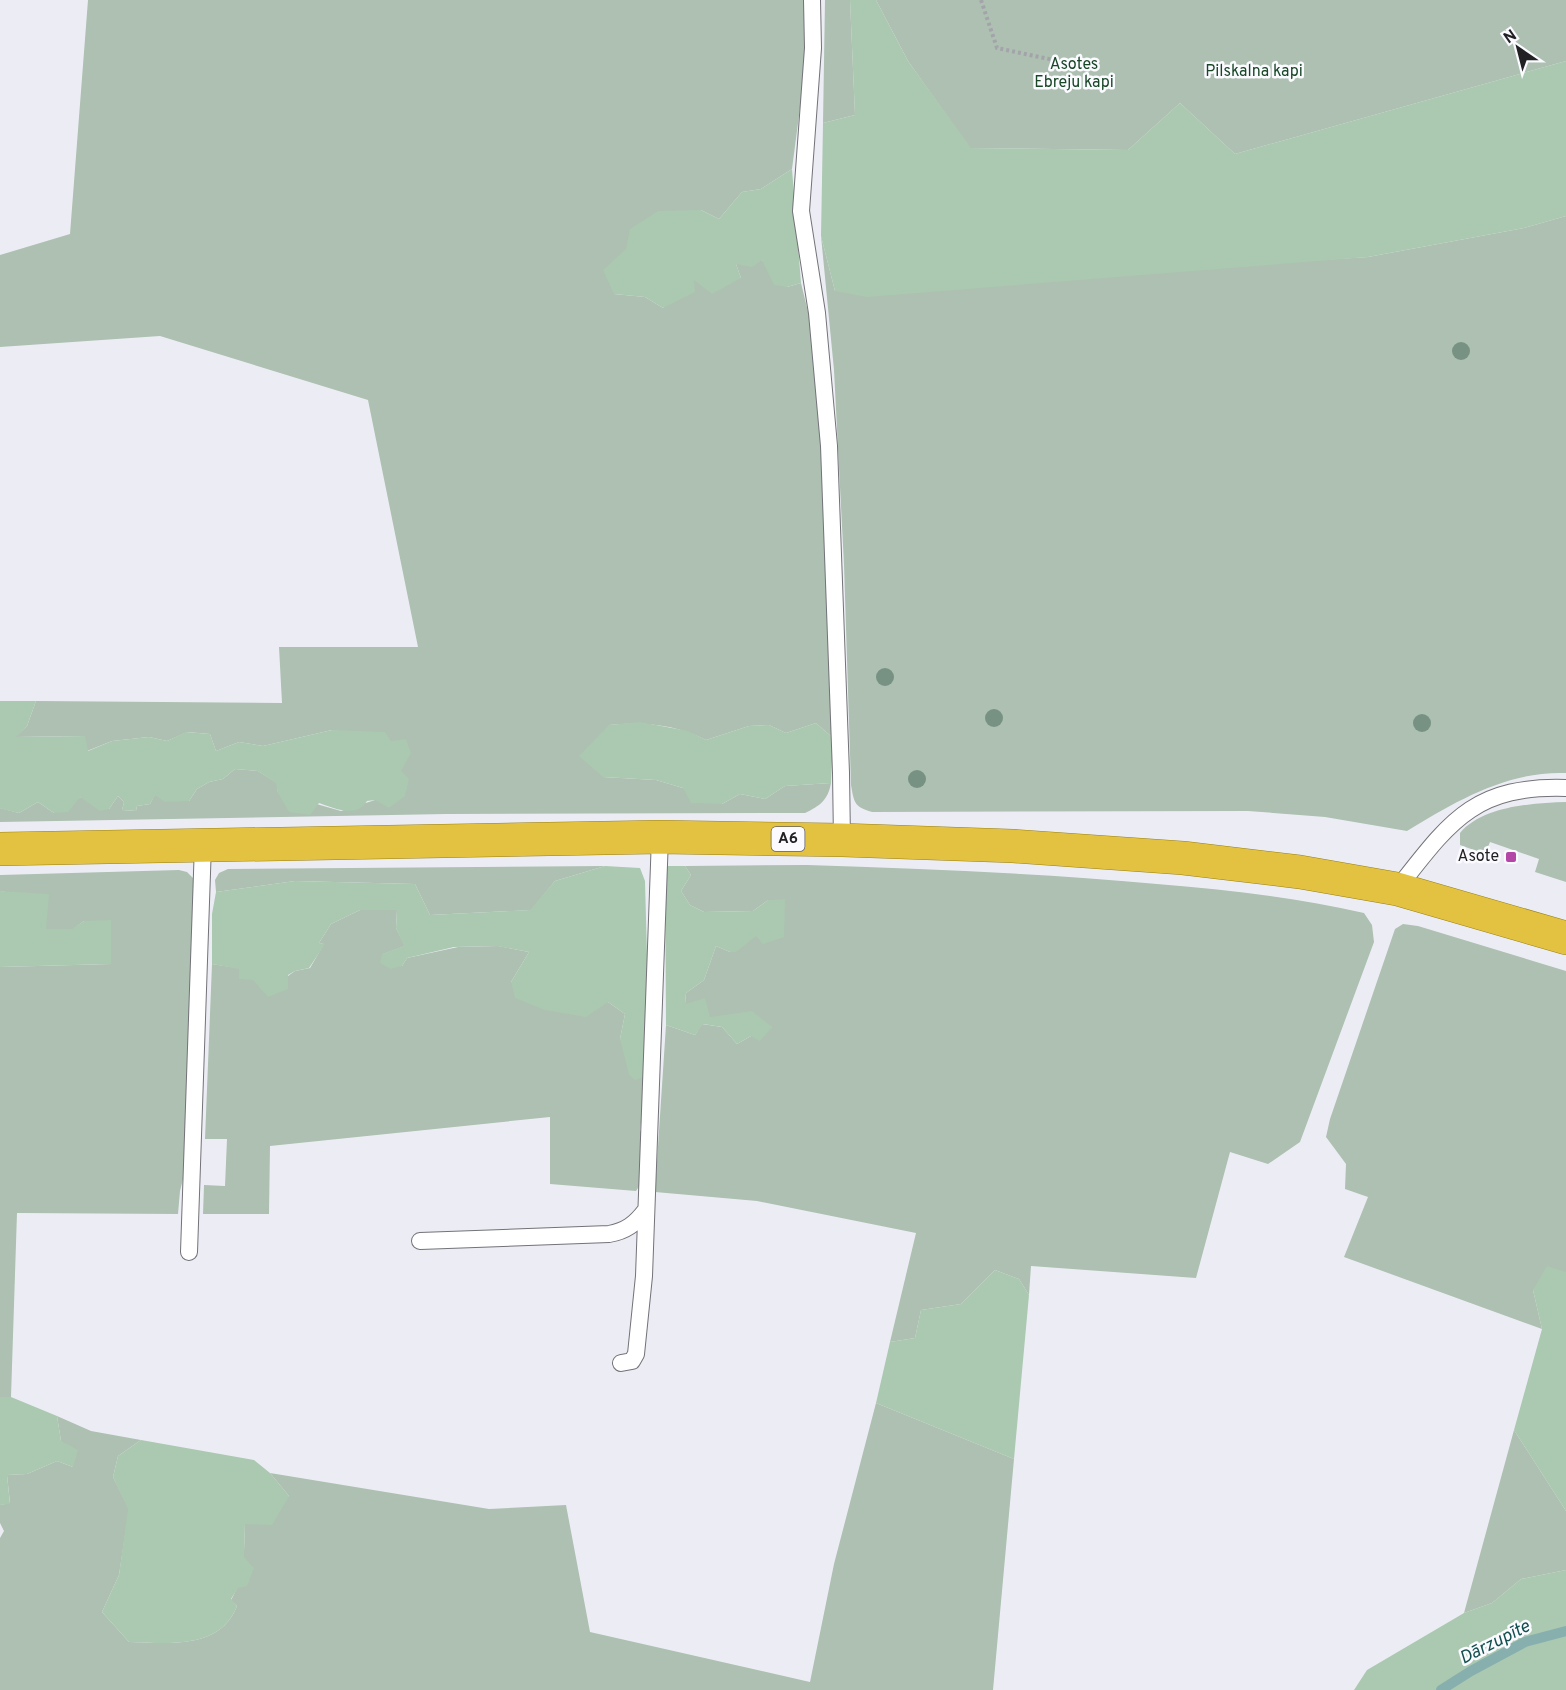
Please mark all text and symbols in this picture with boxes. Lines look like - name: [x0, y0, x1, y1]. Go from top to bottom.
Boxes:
- north arrow: [1488, 18, 1548, 78]
- text: N: [1500, 26, 1521, 49]
- park label: Asotes Ebreju kapi: [1034, 55, 1114, 93]
- park label: Pilskalna kapi: [1205, 62, 1303, 82]
- road number: A6: [772, 827, 804, 851]
- place label: Asote: [1458, 847, 1499, 867]
- marker: Asote: [1504, 850, 1518, 864]
- water label: Dārzupīte: [1456, 1615, 1535, 1671]

